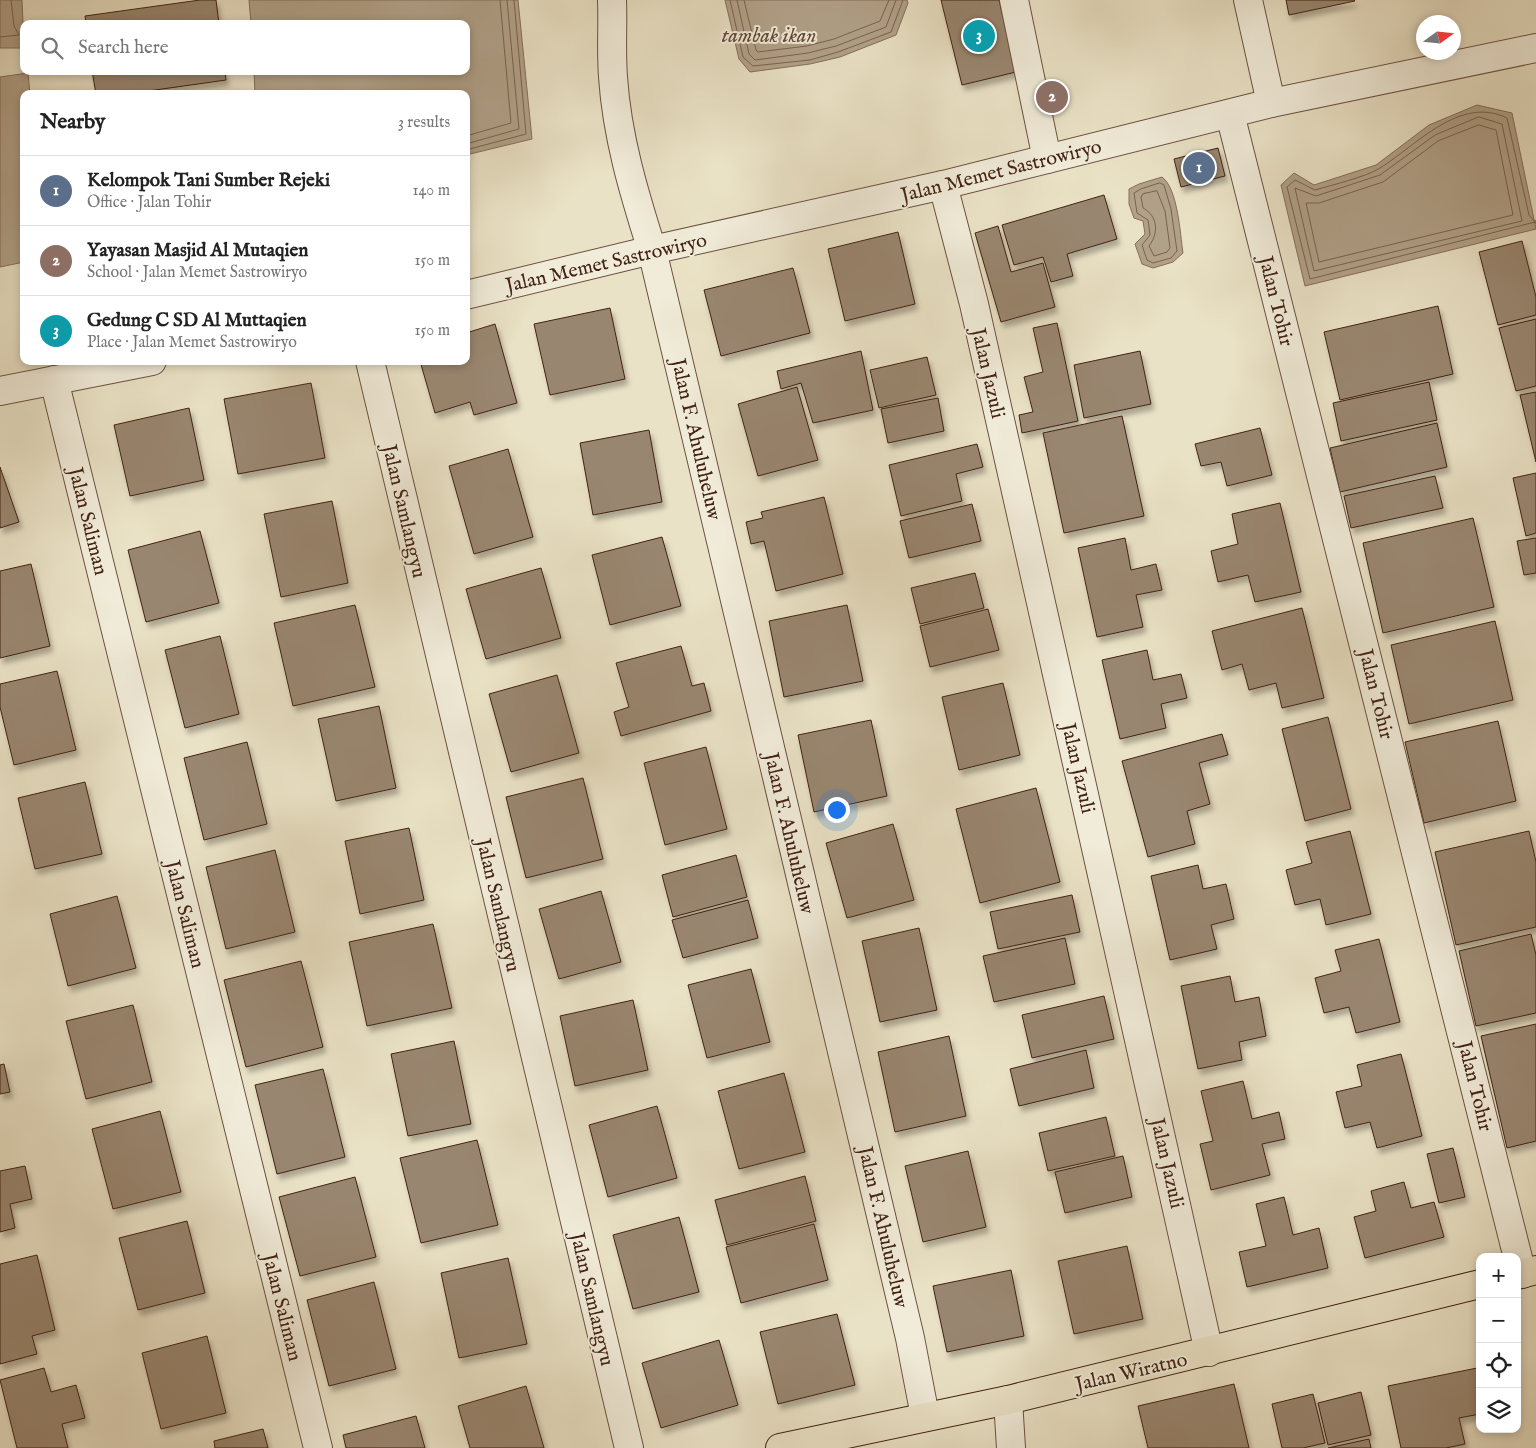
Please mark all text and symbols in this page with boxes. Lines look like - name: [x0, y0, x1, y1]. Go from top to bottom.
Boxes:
- north arrow: [1416, 15, 1461, 60]
- pin: 3: [963, 17, 995, 55]
- search box: [20, 20, 470, 75]
- water label: tambak ikan: [722, 23, 816, 50]
- icon: search: [38, 34, 66, 62]
- text: Search here: [78, 36, 169, 60]
- pin: 2: [1036, 78, 1068, 116]
- text: Nearby: [40, 109, 105, 136]
- text: 3 results: [398, 113, 450, 133]
- street label: Jalan Memet Sastrowiryo: [897, 134, 1104, 209]
- pin: 1: [1183, 149, 1215, 187]
- text: Kelompok Tani Sumber Rejeki: [87, 169, 330, 193]
- text: 1: [53, 181, 59, 201]
- text: 140 m: [412, 181, 450, 201]
- text: Office · Jalan Tohir: [87, 193, 211, 213]
- street label: Jalan Memet Sastrowiryo: [501, 228, 710, 299]
- text: Yayasan Masjid Al Mutaqien: [87, 239, 308, 263]
- text: 2: [52, 251, 60, 271]
- text: 150 m: [415, 251, 450, 271]
- street label: Jalan Tohir: [1252, 252, 1299, 350]
- text: School · Jalan Memet Sastrowiryo: [87, 263, 307, 283]
- text: Gedung C SD Al Muttaqien: [87, 309, 307, 333]
- text: 3: [53, 321, 59, 341]
- text: 150 m: [415, 321, 450, 341]
- street label: Jalan Jazuli: [965, 324, 1010, 421]
- text: Place · Jalan Memet Sastrowiryo: [87, 333, 297, 353]
- street label: Jalan F. Ahuluheluw: [664, 354, 726, 523]
- street label: Jalan Samlangyu: [376, 440, 431, 581]
- street label: Jalan Saliman: [62, 463, 113, 578]
- street label: Jalan Tohir: [1352, 645, 1399, 743]
- street label: Jalan Jazuli: [1055, 719, 1100, 816]
- street label: Jalan F. Ahuluheluw: [757, 748, 819, 917]
- your location: [824, 797, 850, 823]
- street label: Jalan Samlangyu: [470, 834, 525, 975]
- street label: Jalan Saliman: [159, 856, 210, 971]
- street label: Jalan Tohir: [1451, 1037, 1498, 1135]
- street label: Jalan Jazuli: [1144, 1114, 1189, 1211]
- street label: Jalan F. Ahuluheluw: [851, 1142, 913, 1311]
- street label: Jalan Samlangyu: [564, 1228, 619, 1369]
- street label: Jalan Saliman: [256, 1249, 307, 1364]
- map controls: [1476, 1253, 1521, 1433]
- button: +: [1476, 1253, 1521, 1298]
- button: −: [1476, 1298, 1521, 1343]
- button: locate: [1476, 1343, 1521, 1388]
- street label: Jalan Wiratno: [1071, 1347, 1190, 1398]
- button: layers: [1476, 1388, 1521, 1433]

